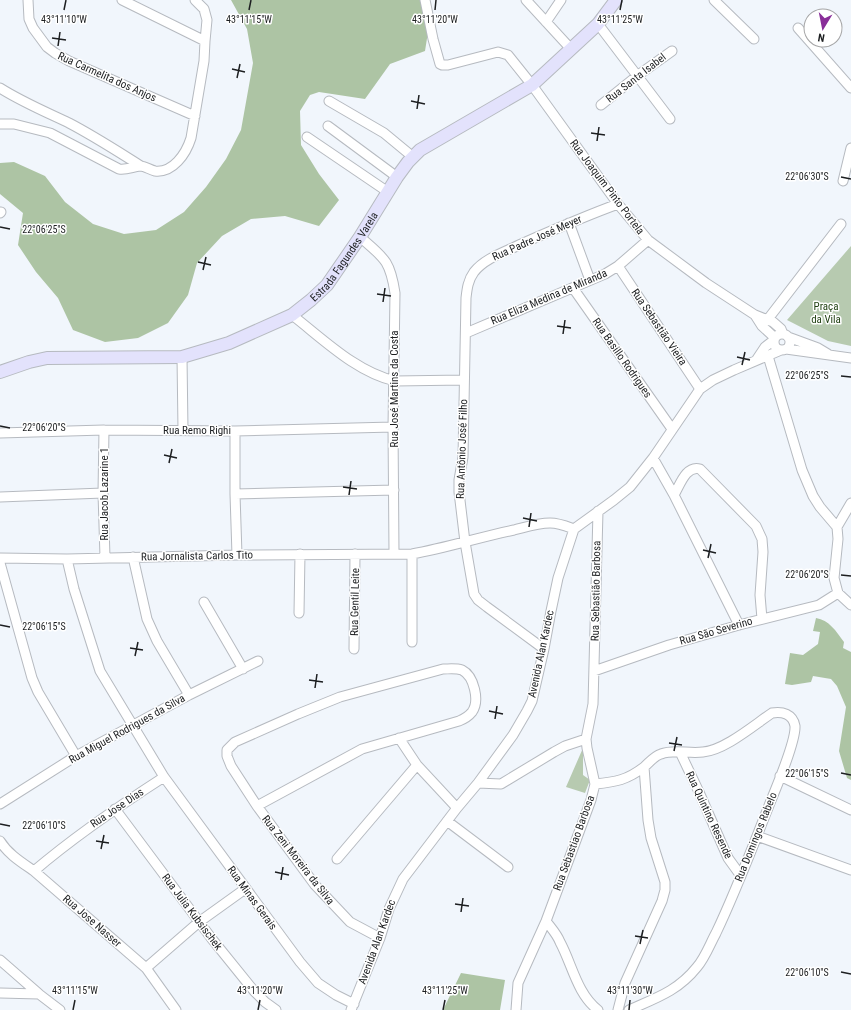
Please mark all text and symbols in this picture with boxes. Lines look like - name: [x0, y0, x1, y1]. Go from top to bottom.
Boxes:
- north arrow: [803, 8, 843, 48]
- text: 43°11'10"W: [41, 14, 87, 25]
- text: 43°11'15"W: [226, 14, 272, 25]
- text: 43°11'20"W: [412, 14, 458, 25]
- text: 43°11'25"W: [597, 14, 643, 25]
- text: N: [817, 30, 826, 44]
- street label: Rua Carmelita dos Anjos: [56, 49, 158, 105]
- street label: Rua Santa Isabel: [603, 51, 669, 105]
- street label: Rua Joaquim Pinto Portela: [567, 137, 647, 237]
- text: 22°06'30"S: [785, 171, 829, 182]
- street label: Estrada Fagundes Varela: [307, 210, 380, 304]
- street label: Rua Padre José Meyer: [490, 212, 584, 264]
- text: 22°06'25"S: [22, 224, 66, 235]
- street label: Rua Eliza Medina de Miranda: [489, 267, 609, 327]
- street label: Rua Sebastião Vieira: [629, 286, 689, 368]
- park label: Praça da Vila: [811, 300, 841, 326]
- street label: Rua Basillo Rodrigues: [590, 316, 654, 400]
- street label: Rua José Martins da Costa: [388, 331, 401, 447]
- text: 22°06'25"S: [785, 370, 829, 381]
- street label: Rua Antônio José Filho: [454, 398, 470, 499]
- text: 22°06'20"S: [22, 422, 66, 433]
- street label: Rua Remo Righi: [163, 424, 231, 437]
- street label: Rua Jacob Lazarine 1: [98, 447, 111, 541]
- street label: Rua Sebastião Barbosa: [589, 541, 603, 641]
- street label: Rua Jornalista Carlos Tito: [141, 549, 254, 563]
- street label: Rua Gentil Leite: [348, 568, 362, 636]
- text: 22°06'20"S: [785, 569, 829, 580]
- street label: Avenida Alan Kardec: [525, 609, 557, 699]
- street label: Rua São Severino: [678, 614, 754, 648]
- text: 22°06'15"S: [22, 621, 66, 632]
- street label: Rua Miguel Rodrigues da Silva: [67, 692, 187, 766]
- text: 22°06'15"S: [785, 768, 829, 779]
- street label: Rua Quintino Resende: [683, 769, 735, 861]
- street label: Rua Jose Dias: [88, 785, 146, 831]
- street label: Rua Domingos Rabelo: [732, 790, 780, 884]
- street label: Rua Sebastiao Barbosa: [551, 794, 597, 892]
- street label: Rua Zeni Moreira da Silva: [259, 813, 337, 907]
- text: 22°06'10"S: [22, 820, 66, 831]
- street label: Rua Minas Gerais: [225, 864, 279, 932]
- street label: Rua Julia Kubsischek: [159, 871, 225, 953]
- street label: Rua Jose Nasser: [60, 892, 124, 950]
- street label: Avenida Alan Kardec: [356, 898, 398, 986]
- text: 22°06'10"S: [785, 967, 829, 978]
- text: 43°11'15"W: [52, 985, 98, 996]
- text: 43°11'20"W: [237, 985, 283, 996]
- text: 43°11'25"W: [422, 985, 468, 996]
- text: 43°11'30"W: [607, 985, 653, 996]

